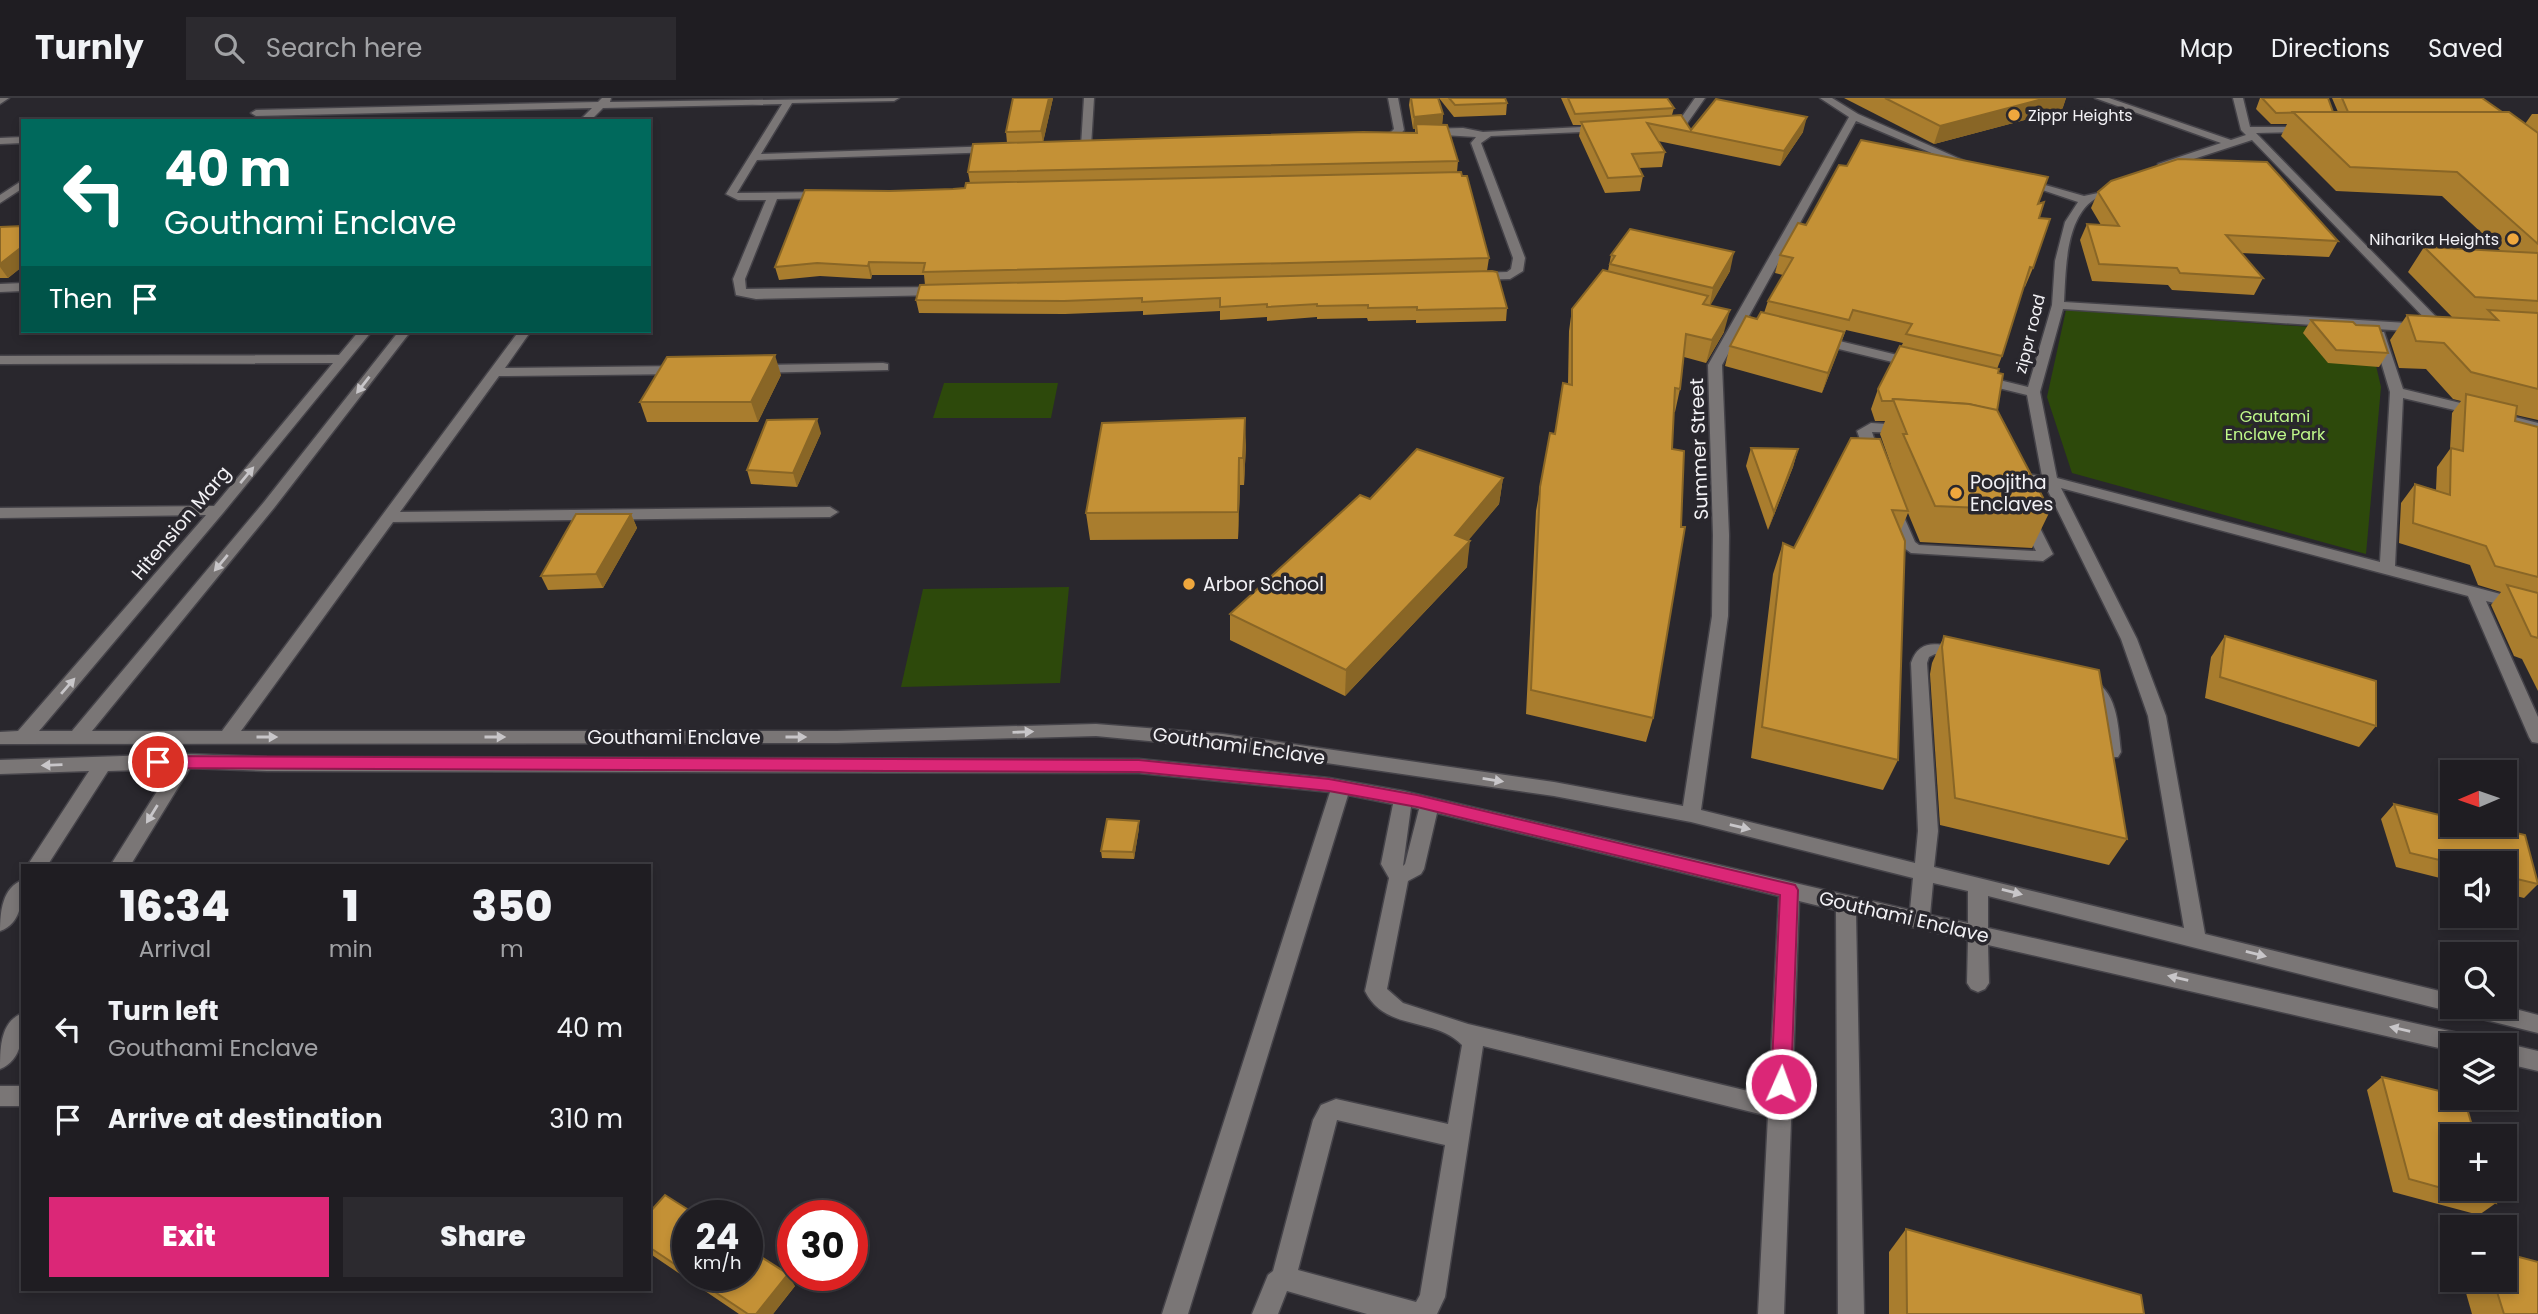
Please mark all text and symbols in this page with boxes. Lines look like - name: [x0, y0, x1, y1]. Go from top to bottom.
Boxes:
- search box: [186, 17, 676, 80]
- text: Turnly: [35, 24, 144, 71]
- icon: search: [210, 29, 248, 67]
- text: Search here: [266, 30, 422, 66]
- text: Map: [2180, 32, 2233, 65]
- text: Directions: [2271, 32, 2390, 65]
- text: Saved: [2428, 32, 2503, 65]
- place label: Zippr Heights: [2028, 104, 2133, 127]
- marker: Zippr Heights: [2006, 107, 2022, 123]
- text: 40 m: [164, 135, 291, 203]
- icon: left: [49, 147, 140, 238]
- text: Gouthami Enclave: [164, 200, 457, 245]
- place label: Niharika Heights: [2369, 228, 2499, 251]
- marker: Niharika Heights: [2505, 231, 2521, 247]
- icon: arrive: [126, 280, 164, 318]
- text: Then: [49, 281, 112, 317]
- street label: zippr road: [2009, 292, 2051, 376]
- one-way arrow: [355, 375, 370, 393]
- street label: Summer Street: [1683, 377, 1715, 520]
- park label: Gautami Enclave Park: [2225, 405, 2326, 446]
- street label: Hitension Marg: [125, 460, 237, 586]
- one-way arrow: [239, 467, 254, 485]
- place label: Poojitha Enclaves: [1970, 469, 2053, 518]
- marker: Poojitha Enclaves: [1948, 485, 1964, 501]
- one-way arrow: [214, 553, 229, 571]
- place label: Arbor School: [1203, 571, 1324, 598]
- marker: Arbor School: [1181, 576, 1197, 592]
- one-way arrow: [60, 677, 76, 695]
- street label: Gouthami Enclave: [1151, 721, 1327, 771]
- street label: Gouthami Enclave: [587, 724, 761, 751]
- one-way arrow: [1012, 726, 1034, 737]
- one-way arrow: [257, 731, 279, 743]
- one-way arrow: [484, 731, 506, 743]
- one-way arrow: [785, 731, 807, 743]
- pin: [128, 732, 188, 792]
- icon: arrive: [139, 743, 177, 781]
- one-way arrow: [41, 760, 63, 771]
- north arrow: [2440, 760, 2516, 836]
- map controls: [2440, 760, 2517, 1292]
- one-way arrow: [1482, 775, 1504, 786]
- one-way arrow: [146, 804, 159, 823]
- one-way arrow: [1729, 822, 1751, 833]
- button: sound: [2440, 851, 2517, 928]
- text: 16:34: [120, 877, 230, 936]
- text: 1: [343, 877, 359, 936]
- text: 350: [472, 877, 552, 936]
- street label: Gouthami Enclave: [1816, 884, 1992, 950]
- one-way arrow: [2001, 887, 2023, 898]
- text: Arrival: [139, 933, 211, 965]
- text: min: [329, 933, 373, 965]
- text: m: [500, 933, 524, 965]
- button: search: [2440, 942, 2517, 1019]
- one-way arrow: [2245, 949, 2267, 960]
- one-way arrow: [2167, 973, 2189, 984]
- text: Turn left: [108, 993, 219, 1029]
- icon: left: [49, 1010, 87, 1048]
- text: 40 m: [557, 1010, 623, 1046]
- one-way arrow: [2389, 1024, 2411, 1035]
- text: Gouthami Enclave: [108, 1032, 318, 1064]
- button: layers: [2440, 1033, 2517, 1110]
- position arrow: [1744, 1047, 1818, 1121]
- icon: arrive: [49, 1101, 87, 1139]
- text: Arrive at destination: [108, 1101, 383, 1137]
- text: 310 m: [549, 1101, 623, 1137]
- button: +: [2440, 1124, 2517, 1201]
- button: Exit: [49, 1197, 329, 1277]
- button: Share: [343, 1197, 623, 1277]
- speed limit sign: 30: [777, 1200, 868, 1291]
- text: 24: [696, 1212, 739, 1261]
- button: −: [2440, 1215, 2517, 1292]
- text: km/h: [694, 1250, 741, 1275]

